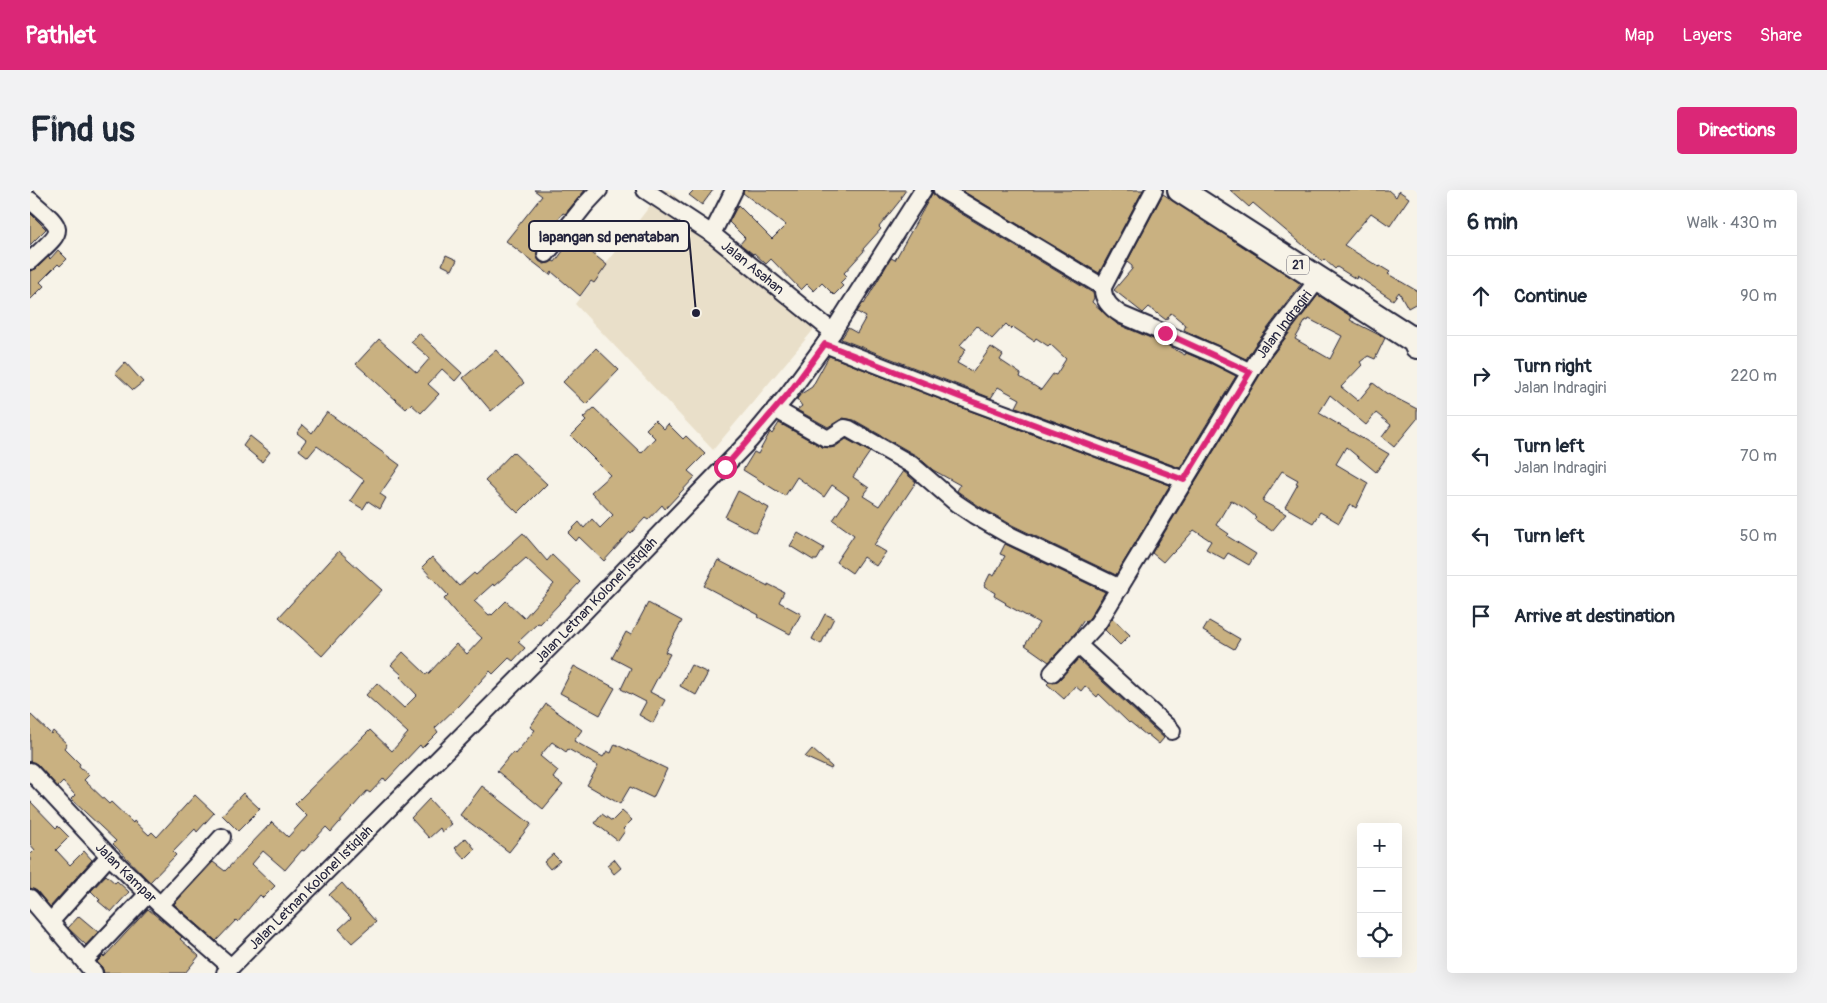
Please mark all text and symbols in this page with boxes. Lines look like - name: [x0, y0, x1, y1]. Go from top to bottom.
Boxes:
- text: Pathlet: [25, 21, 96, 50]
- text: Map: [1625, 24, 1654, 47]
- text: Layers: [1682, 24, 1732, 47]
- text: Share: [1760, 24, 1802, 47]
- button: Directions: [1677, 107, 1797, 154]
- text: Find us: [30, 108, 135, 152]
- text: 6 min: [1467, 209, 1518, 236]
- text: Walk · 430 m: [1686, 213, 1777, 233]
- callout: lapangan sd penataban: [529, 221, 689, 251]
- text: lapangan sd penataban: [539, 228, 680, 247]
- street label: Jalan Asahan: [718, 237, 788, 298]
- road number: 21: [1287, 256, 1309, 274]
- icon: ahead: [1467, 282, 1495, 310]
- text: Continue: [1514, 284, 1587, 308]
- text: 90 m: [1740, 286, 1777, 306]
- street label: Jalan Indragiri: [1253, 287, 1316, 361]
- route end: [1154, 322, 1177, 345]
- text: Turn right: [1514, 354, 1592, 378]
- icon: right: [1467, 362, 1495, 390]
- text: 220 m: [1731, 366, 1777, 386]
- text: Jalan Indragiri: [1514, 378, 1606, 398]
- text: Turn left: [1514, 434, 1584, 458]
- icon: left: [1467, 442, 1495, 470]
- text: 70 m: [1740, 446, 1777, 466]
- route start: [714, 456, 737, 479]
- text: Jalan Indragiri: [1514, 458, 1606, 478]
- icon: left: [1467, 522, 1495, 550]
- text: Turn left: [1514, 524, 1584, 548]
- text: 50 m: [1740, 526, 1777, 546]
- street label: Jalan Letnan Kolonel Istiqlah: [531, 534, 661, 667]
- icon: arrive: [1467, 602, 1495, 630]
- text: Arrive at destination: [1514, 604, 1675, 628]
- street label: Jalan Letnan Kolonel Istiqlah: [245, 822, 376, 953]
- map controls: [1357, 823, 1402, 958]
- button: +: [1357, 823, 1402, 868]
- street label: Jalan Kampar: [92, 839, 160, 907]
- button: −: [1357, 868, 1402, 913]
- button: locate: [1357, 913, 1402, 958]

